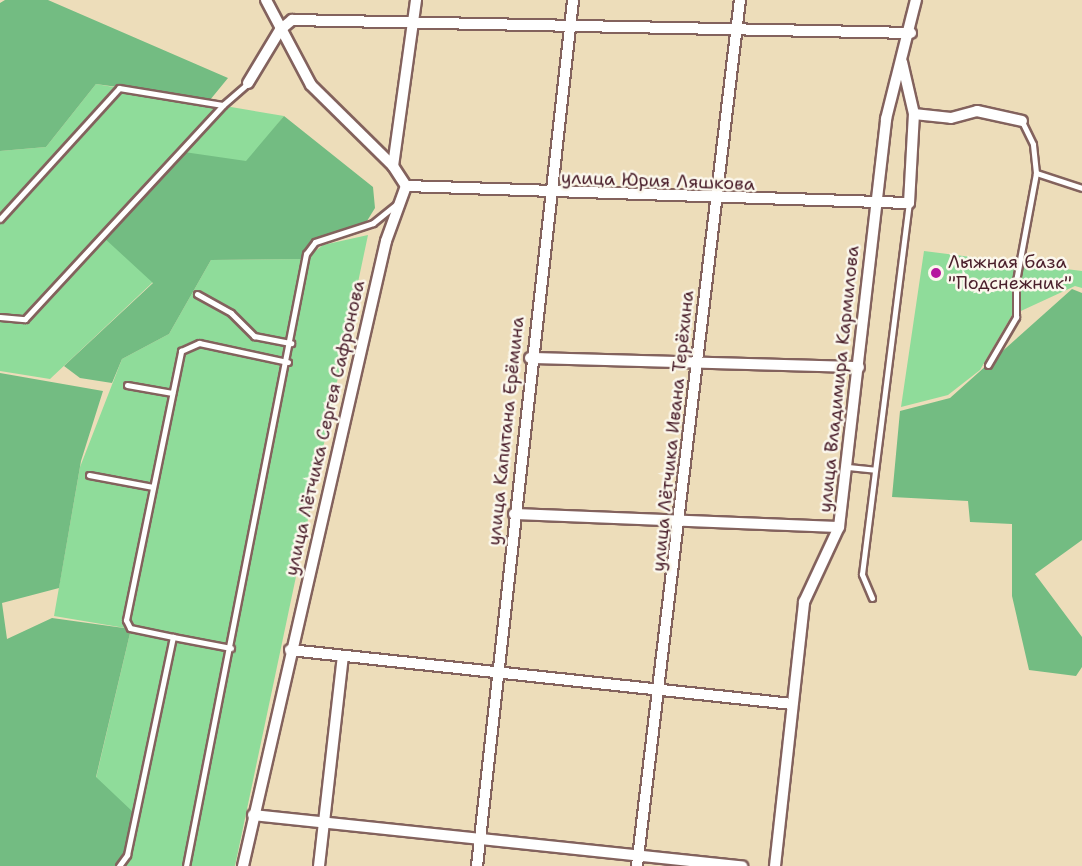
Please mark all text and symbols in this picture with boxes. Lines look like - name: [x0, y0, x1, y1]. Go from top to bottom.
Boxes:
- street label: улица Юрия Ляшкова: [561, 167, 755, 195]
- street label: улица Владимира Кармилова: [814, 244, 864, 514]
- place label: Лыжная база "Подснежник": [948, 252, 1072, 294]
- marker: Лыжная база "Подснежник": [929, 266, 943, 280]
- street label: улица Лётчика Сергея Сафронова: [280, 278, 370, 578]
- street label: улица Лётчика Ивана Терёхина: [647, 289, 699, 573]
- street label: улица Капитана Ерёмина: [483, 316, 529, 546]

